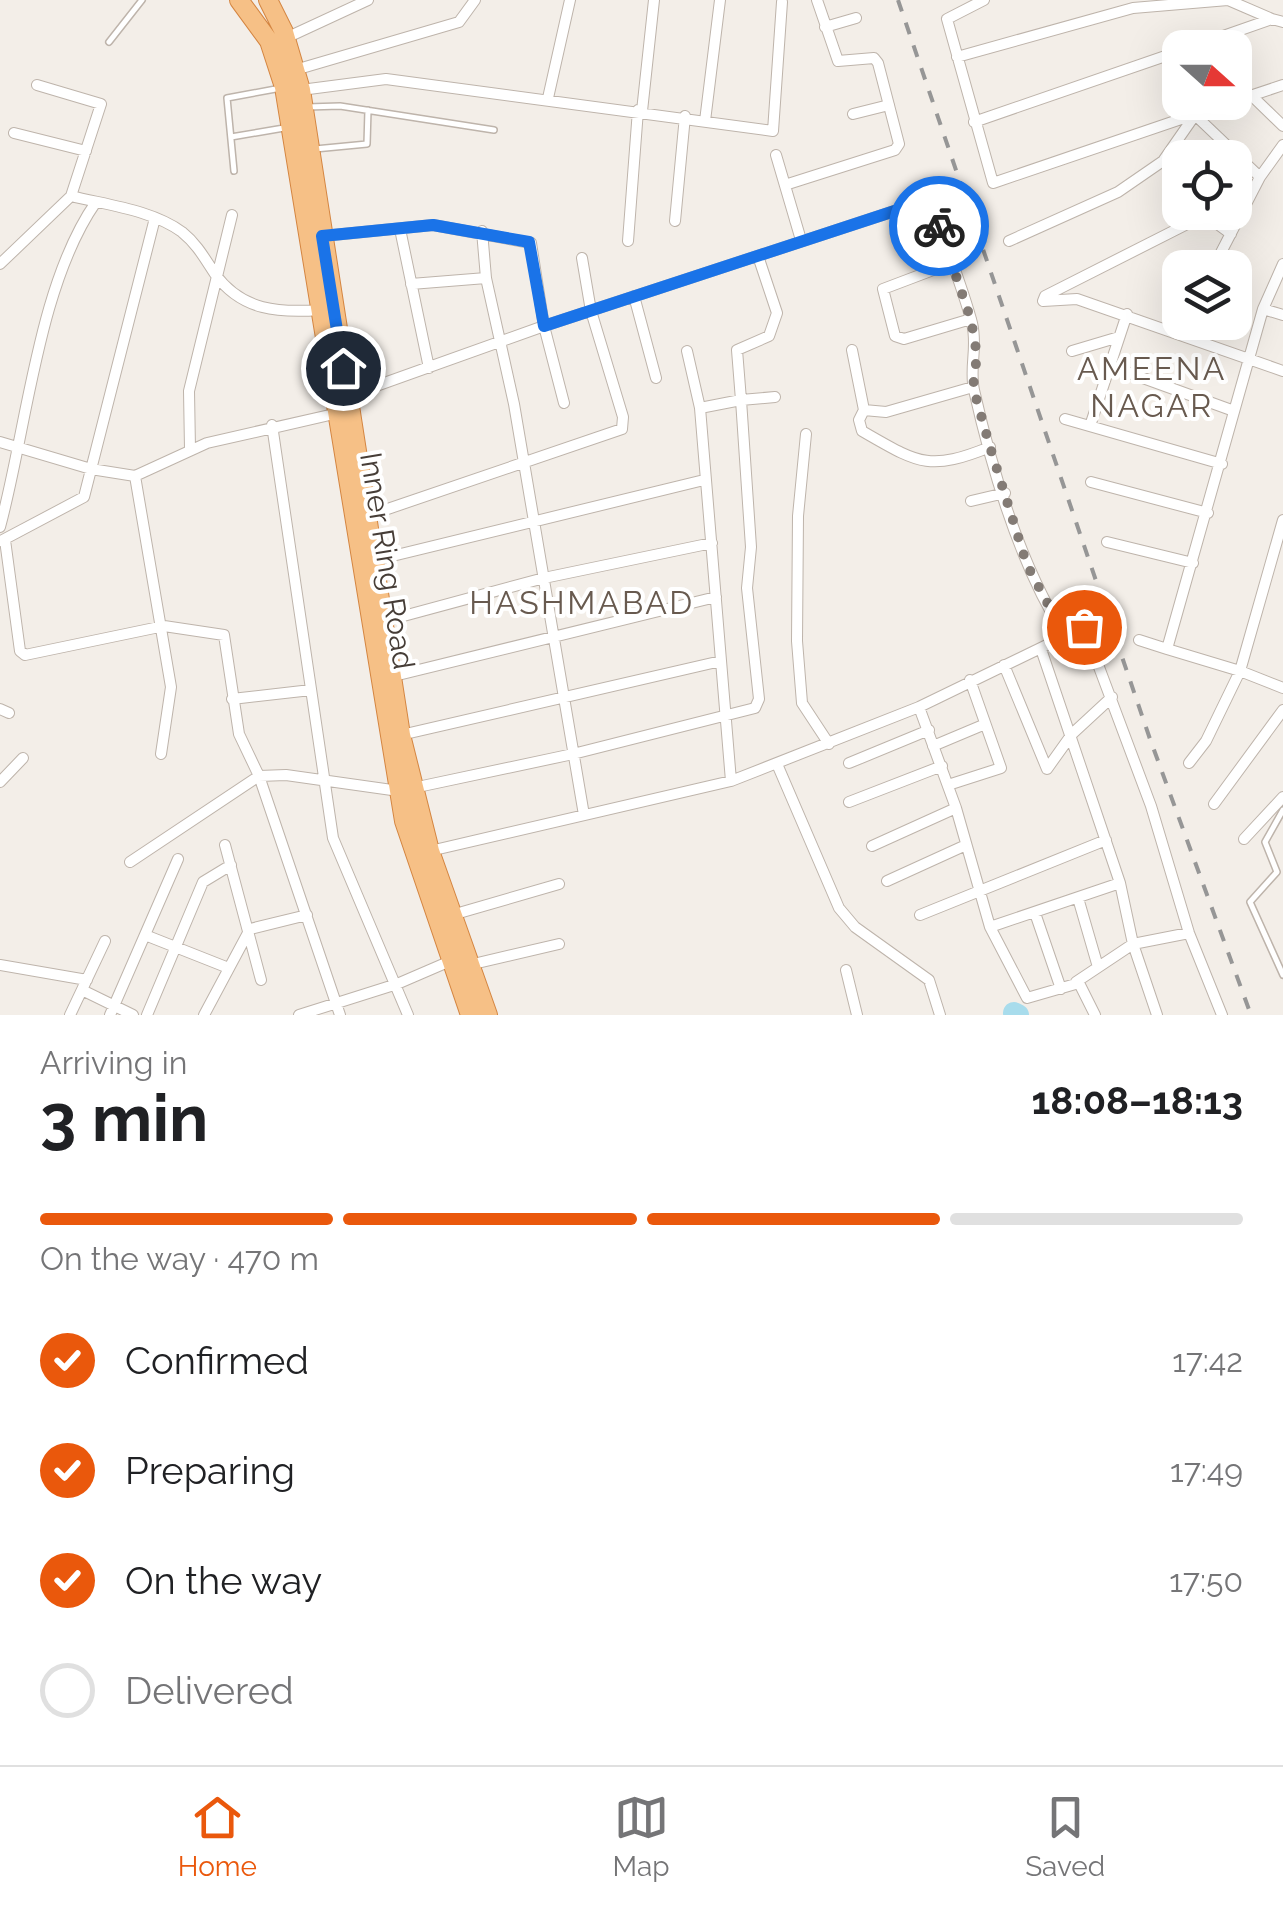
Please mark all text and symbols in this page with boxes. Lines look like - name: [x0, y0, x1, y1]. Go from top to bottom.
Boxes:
- north arrow: [1162, 30, 1252, 120]
- map controls: [1162, 30, 1252, 340]
- button: locate: [1162, 140, 1252, 230]
- courier: [889, 176, 989, 276]
- icon: bike: [912, 199, 967, 254]
- button: layers: [1162, 250, 1252, 340]
- pin: [301, 326, 386, 411]
- icon: home: [316, 341, 371, 396]
- district label: AMEENA NAGAR: [1077, 350, 1227, 424]
- street label: Inner Ring Road: [353, 450, 422, 672]
- district label: HASHMABAD: [469, 584, 695, 621]
- pin: [1042, 585, 1127, 670]
- icon: bag: [1057, 600, 1112, 655]
- text: Arriving in: [40, 1044, 187, 1081]
- text: 18:08–18:13: [1032, 1078, 1243, 1123]
- text: 3 min: [40, 1080, 208, 1156]
- text: On the way · 470 m: [40, 1240, 319, 1277]
- icon: check: [40, 1333, 95, 1388]
- text: Confirmed: [125, 1338, 309, 1383]
- text: 17:42: [1172, 1342, 1243, 1379]
- icon: check: [40, 1443, 95, 1498]
- text: Preparing: [125, 1448, 295, 1493]
- text: 17:49: [1170, 1452, 1243, 1489]
- icon: check: [40, 1553, 95, 1608]
- text: On the way: [125, 1558, 322, 1603]
- text: 17:50: [1169, 1562, 1243, 1599]
- text: Delivered: [125, 1668, 294, 1713]
- tab: Home: [178, 1790, 257, 1883]
- tab: Map: [613, 1790, 670, 1883]
- tab: Saved: [1025, 1790, 1105, 1883]

